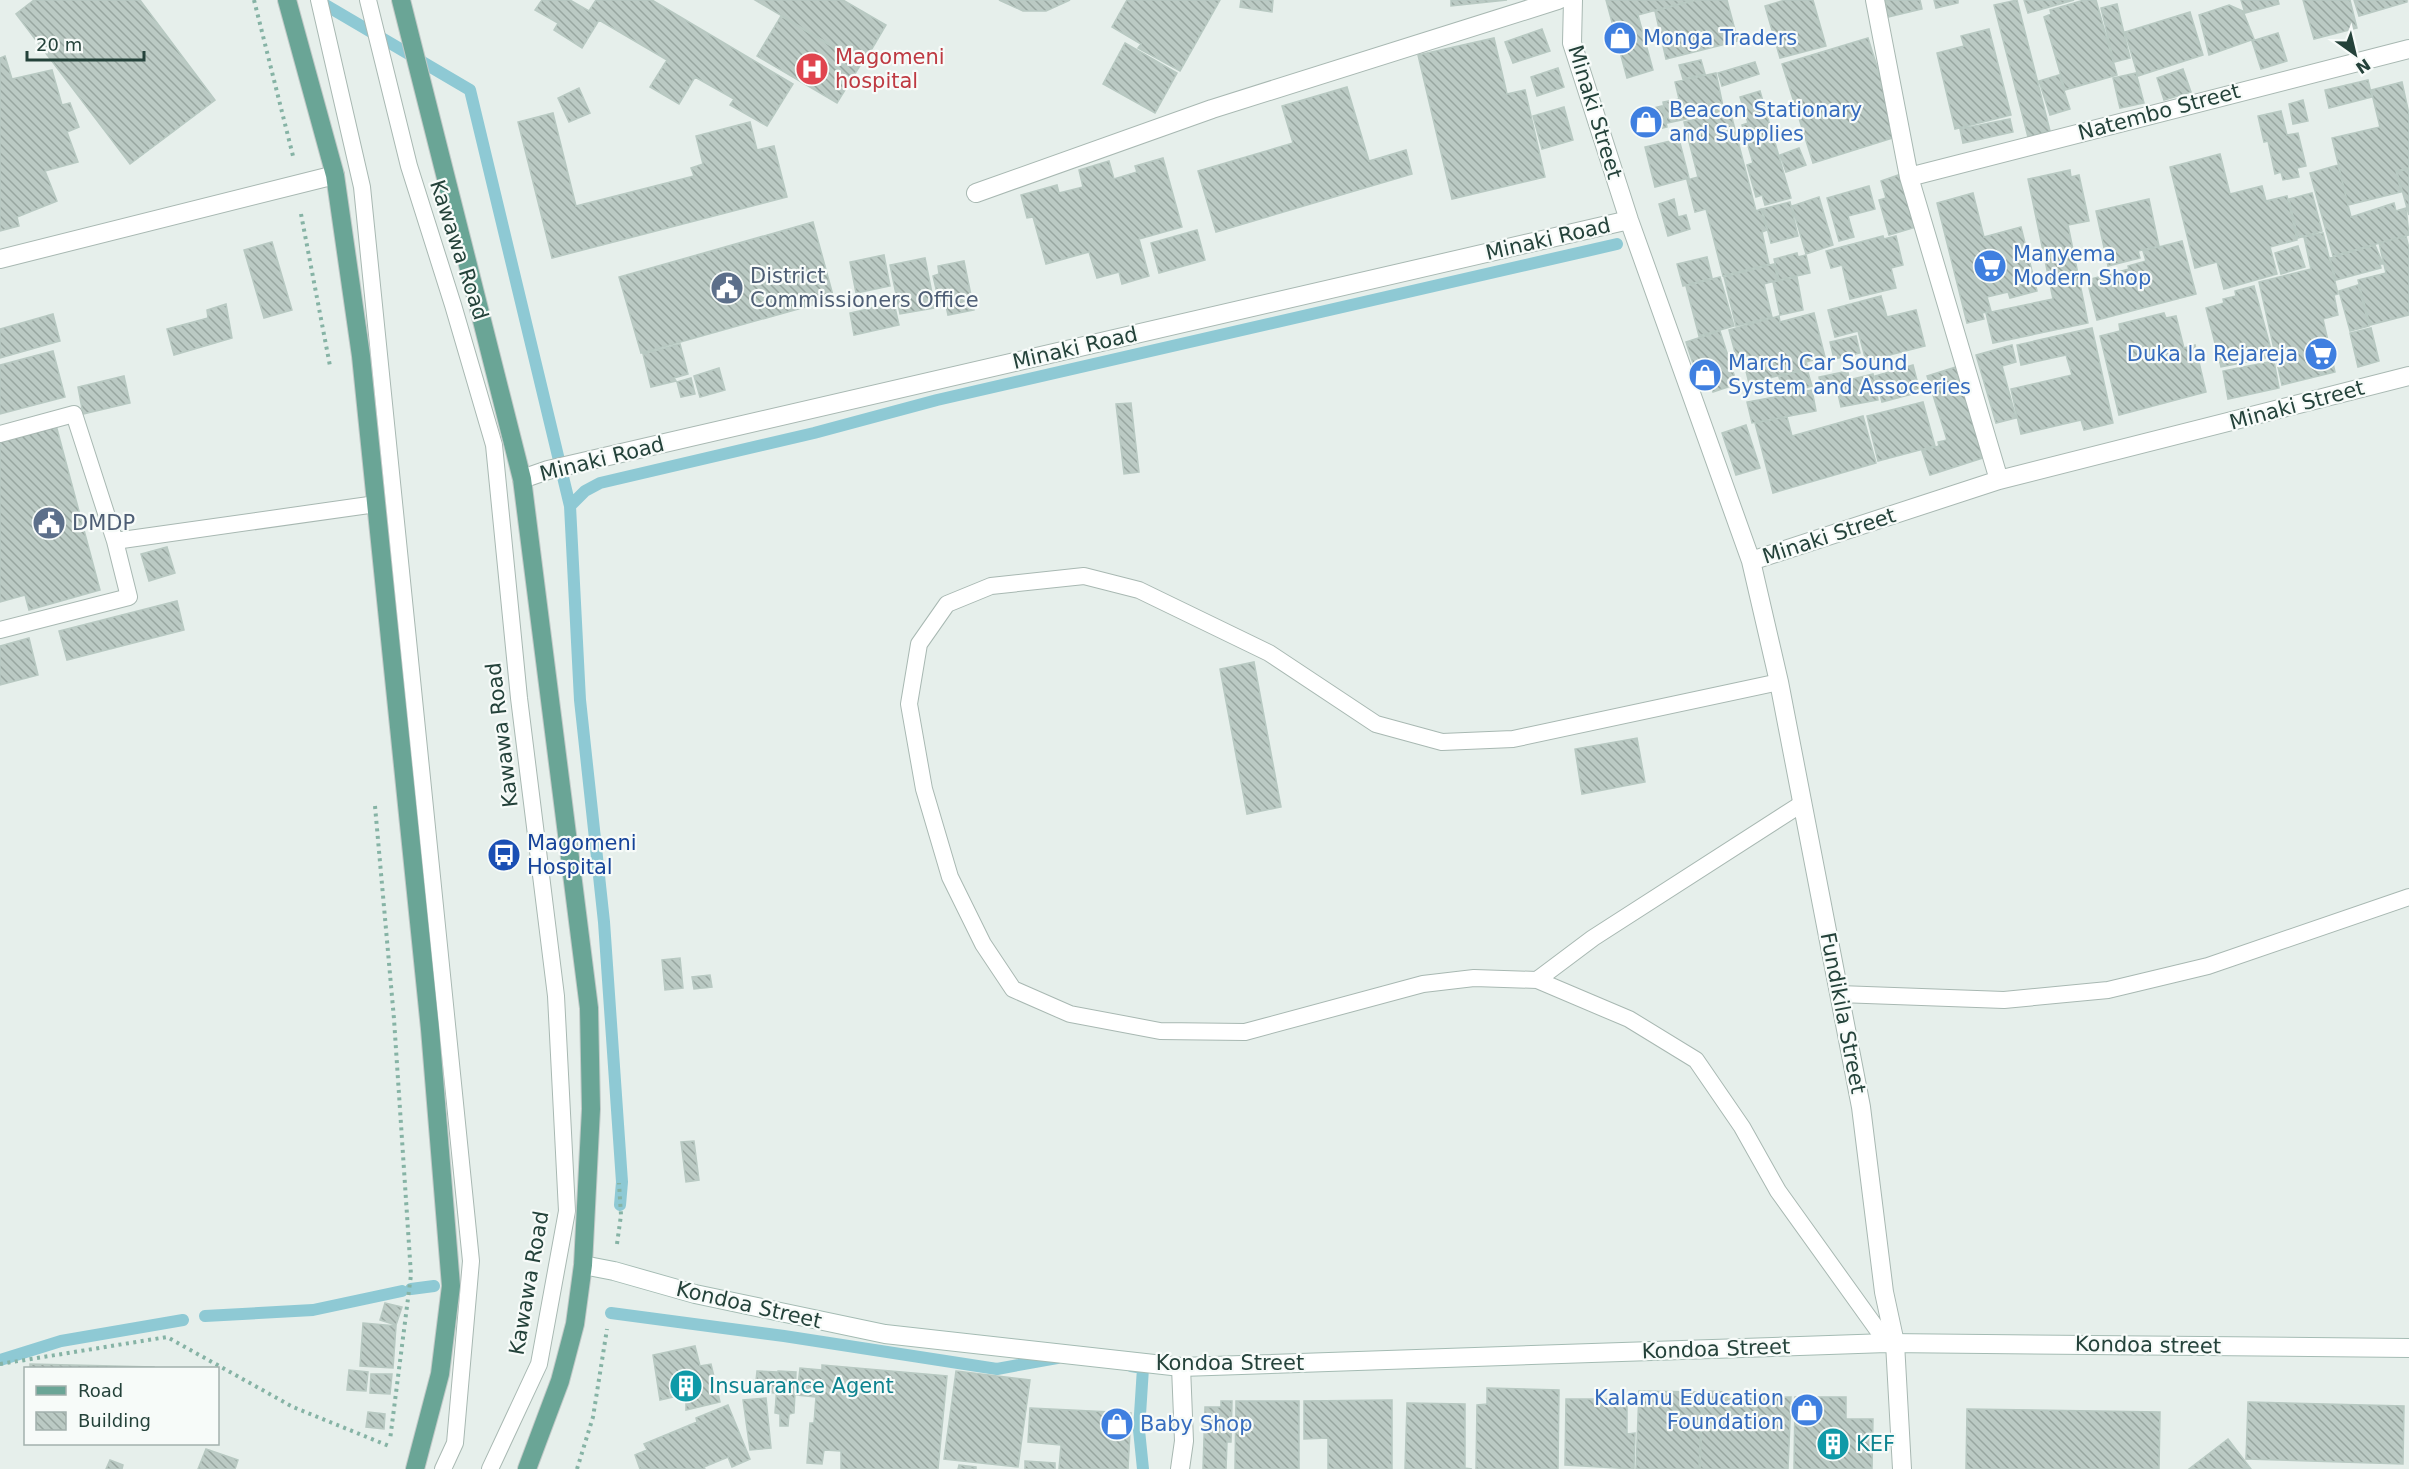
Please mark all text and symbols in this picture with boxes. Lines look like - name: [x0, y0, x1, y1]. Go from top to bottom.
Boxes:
- shop icon: Monga Traders: [1602, 20, 1638, 56]
- scale bar: [27, 24, 144, 62]
- north arrow: [2325, 24, 2385, 84]
- place label: Monga Traders: [1643, 26, 1797, 50]
- text: 20 m: [36, 34, 82, 55]
- street label: Minaki Street: [1563, 42, 1627, 182]
- place label: Magomeni hospital: [835, 45, 945, 93]
- hospital icon: Magomeni hospital: [794, 51, 830, 87]
- text: N: [2352, 54, 2374, 78]
- street label: Natembo Street: [2075, 79, 2243, 145]
- place label: Beacon Stationary and Supplies: [1669, 98, 1862, 146]
- shop icon: Beacon Stationary and Supplies: [1628, 104, 1664, 140]
- street label: Kawawa Road: [425, 177, 493, 323]
- street label: Minaki Road: [1483, 213, 1613, 265]
- place label: Manyema Modern Shop: [2013, 242, 2151, 290]
- supermarket icon: Manyema Modern Shop: [1972, 248, 2008, 284]
- place label: District Commissioners Office: [750, 264, 979, 312]
- public building icon: District Commissioners Office: [709, 270, 745, 306]
- street label: Minaki Road: [1010, 322, 1140, 374]
- supermarket icon: Duka la Rejareja: [2303, 336, 2339, 372]
- place label: Duka la Rejareja: [2127, 342, 2298, 366]
- place label: March Car Sound System and Assoceries: [1728, 351, 1971, 399]
- shop icon: March Car Sound System and Assoceries: [1687, 357, 1723, 393]
- street label: Minaki Street: [2227, 375, 2367, 435]
- street label: Minaki Road: [537, 432, 667, 486]
- street label: Minaki Street: [1759, 503, 1899, 569]
- public building icon: DMDP: [31, 505, 67, 541]
- place label: DMDP: [72, 511, 135, 535]
- street label: Kawawa Road: [481, 661, 523, 809]
- place label: Magomeni Hospital: [527, 831, 637, 879]
- bus stop icon: Magomeni Hospital: [486, 837, 522, 873]
- street label: Fundikila Street: [1816, 930, 1870, 1096]
- street label: Kawawa Road: [505, 1209, 553, 1357]
- street label: Kondoa Street: [674, 1277, 824, 1333]
- street label: Kondoa street: [2075, 1332, 2221, 1358]
- street label: Kondoa Street: [1641, 1334, 1791, 1364]
- street label: Kondoa Street: [1156, 1351, 1304, 1375]
- legend: [24, 1367, 219, 1445]
- building icon: Insuarance Agent: [668, 1368, 704, 1404]
- place label: Insuarance Agent: [709, 1374, 894, 1398]
- text: Road: [78, 1380, 123, 1401]
- place label: Kalamu Education Foundation: [1594, 1386, 1784, 1434]
- shop icon: Kalamu Education Foundation: [1789, 1392, 1825, 1428]
- shop icon: Baby Shop: [1099, 1406, 1135, 1442]
- text: Building: [78, 1410, 151, 1431]
- place label: Baby Shop: [1140, 1412, 1253, 1436]
- building icon: KEF: [1815, 1426, 1851, 1462]
- place label: KEF: [1856, 1432, 1895, 1456]

